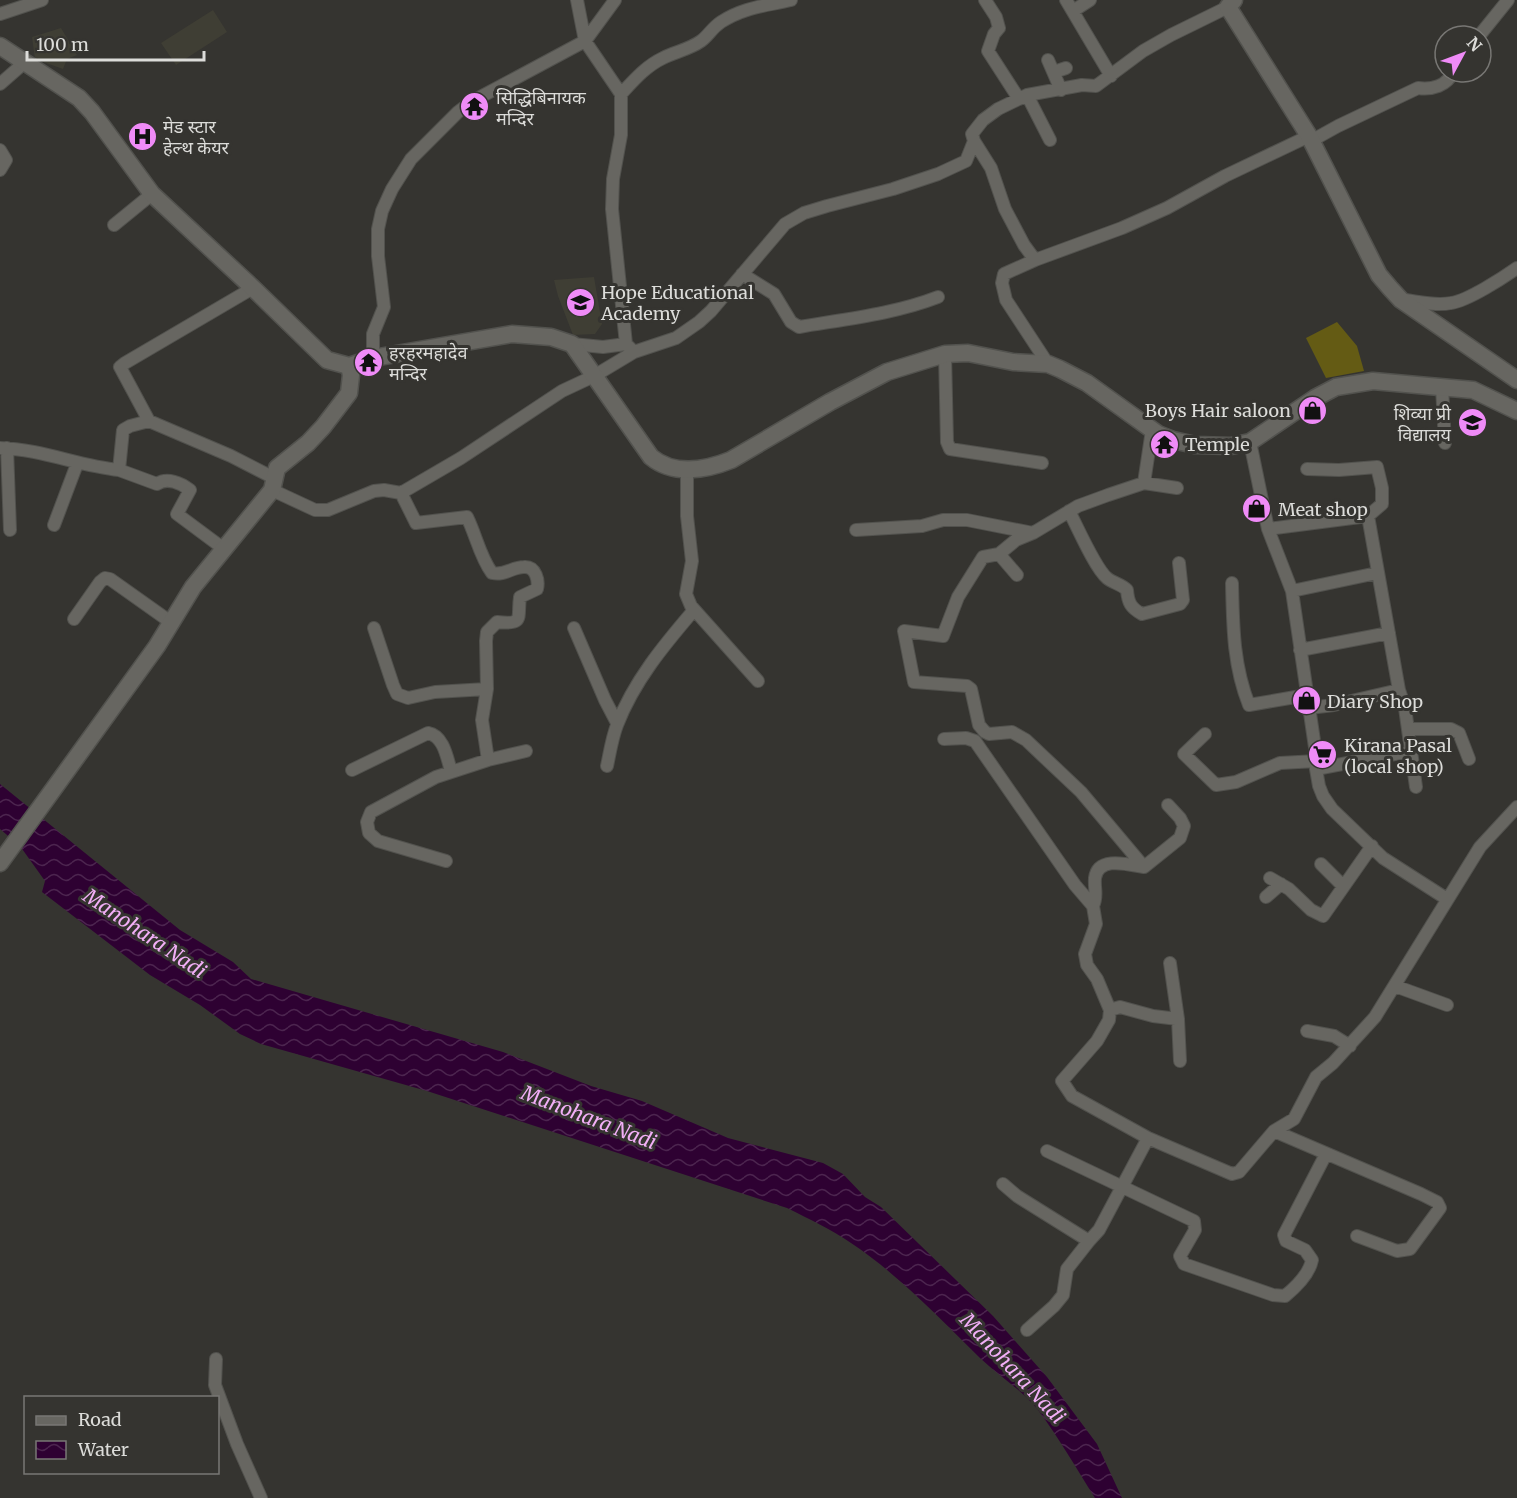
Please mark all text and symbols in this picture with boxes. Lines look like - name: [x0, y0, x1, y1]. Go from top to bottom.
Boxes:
- scale bar: [27, 24, 204, 62]
- north arrow: [1433, 24, 1493, 84]
- text: 100 m: [36, 33, 89, 56]
- text: N: [1463, 33, 1486, 56]
- place label: सिद्धिबिनायक मन्दिर: [496, 86, 587, 130]
- temple icon: सिद्धिबिनायक मन्दिर: [459, 91, 491, 123]
- place label: मेड स्टार हेल्थ केयर: [163, 115, 230, 159]
- hospital icon: मेड स्टार हेल्थ केयर: [126, 120, 158, 152]
- place label: Hope Educational Academy: [600, 281, 754, 325]
- school or university icon: Hope Educational Academy: [564, 286, 596, 318]
- place label: हरहरमहादेव मन्दिर: [389, 341, 468, 385]
- temple icon: हरहरमहादेव मन्दिर: [352, 346, 384, 378]
- shop icon: Boys Hair saloon: [1296, 394, 1328, 426]
- place label: Boys Hair saloon: [1145, 399, 1291, 422]
- place label: शिव्या प्री विद्यालय: [1394, 402, 1452, 446]
- school or university icon: शिव्या प्री विद्यालय: [1456, 407, 1488, 439]
- temple icon: Temple: [1148, 428, 1180, 460]
- place label: Temple: [1185, 433, 1250, 456]
- shop icon: Meat shop: [1241, 493, 1273, 525]
- place label: Meat shop: [1278, 498, 1368, 521]
- shop icon: Diary Shop: [1290, 685, 1322, 717]
- place label: Diary Shop: [1327, 690, 1423, 713]
- place label: Kirana Pasal (local shop): [1344, 734, 1452, 778]
- supermarket icon: Kirana Pasal (local shop): [1307, 739, 1339, 771]
- water label: Manohara Nadi: [78, 882, 211, 983]
- water label: Manohara Nadi: [517, 1079, 660, 1154]
- water label: Manohara Nadi: [954, 1306, 1071, 1429]
- legend: [24, 1396, 219, 1474]
- text: Road: [78, 1408, 122, 1431]
- text: Water: [77, 1438, 129, 1461]

